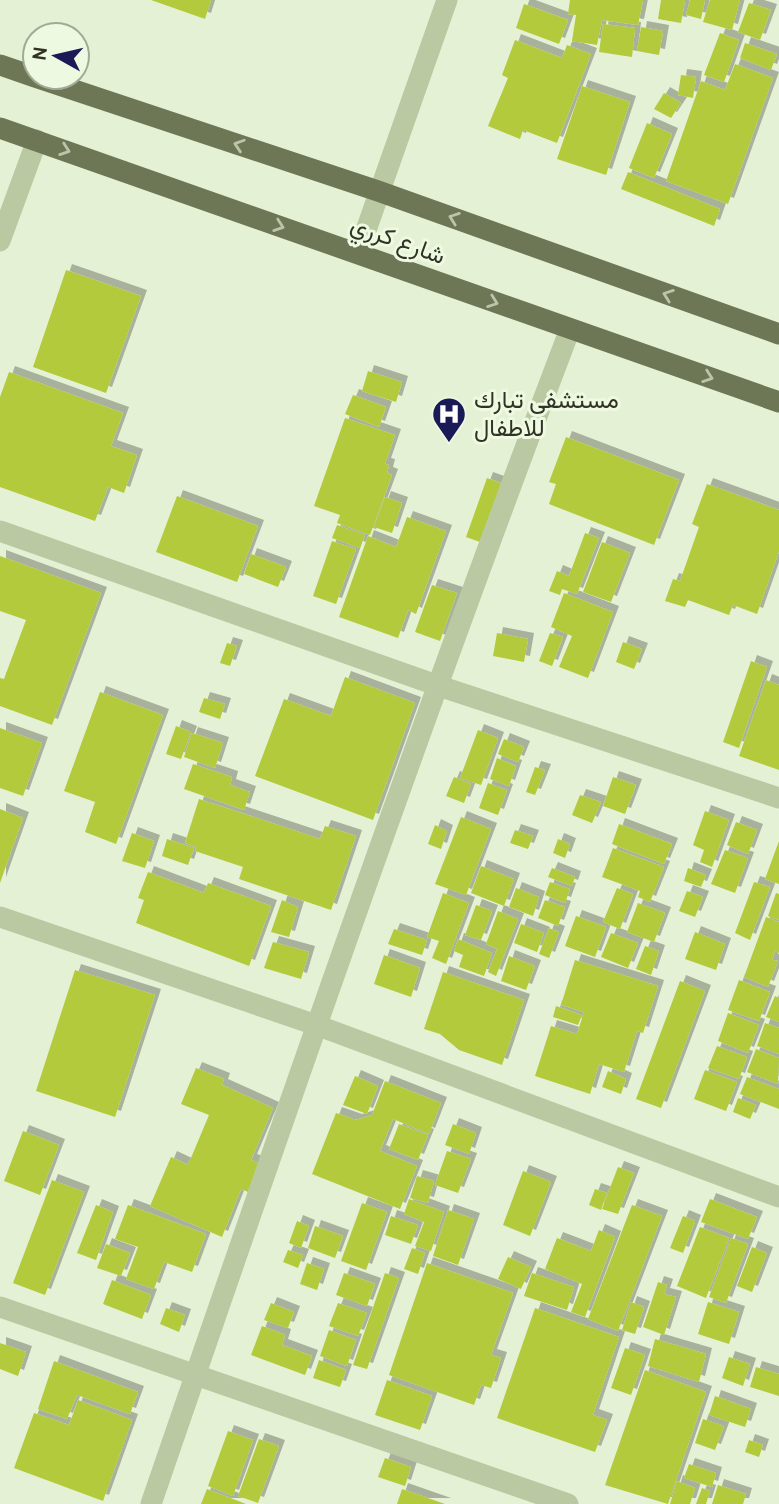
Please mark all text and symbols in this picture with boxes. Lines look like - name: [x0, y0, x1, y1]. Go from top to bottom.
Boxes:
- north arrow: [21, 21, 91, 91]
- text: N: [28, 45, 54, 62]
- one-way arrow: [233, 139, 245, 153]
- one-way arrow: [58, 142, 70, 156]
- street label: شارع كرري: [345, 211, 449, 275]
- one-way arrow: [449, 212, 461, 226]
- one-way arrow: [273, 218, 285, 232]
- one-way arrow: [663, 289, 675, 303]
- one-way arrow: [487, 294, 499, 308]
- one-way arrow: [702, 369, 714, 383]
- place label: مستشفى تبارك للاطفال: [474, 387, 619, 445]
- hospital icon: مستشفى تبارك للاطفال: [430, 395, 468, 444]

